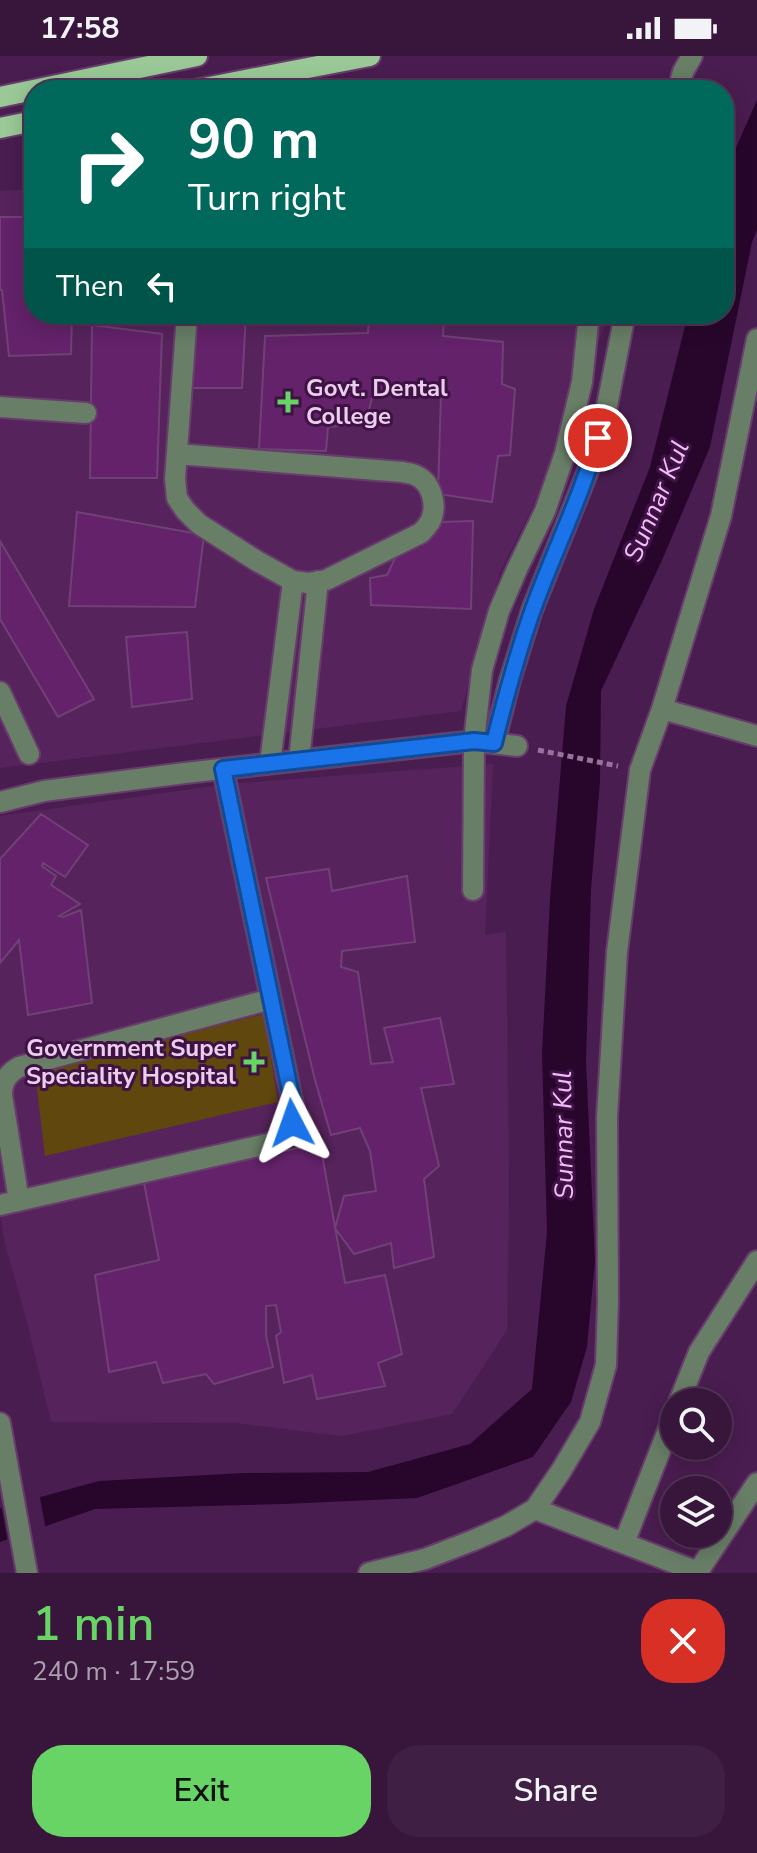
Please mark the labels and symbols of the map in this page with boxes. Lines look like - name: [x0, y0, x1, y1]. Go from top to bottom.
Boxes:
- place label: Govt. Dental College: [306, 372, 448, 432]
- marker: Govt. Dental College: [277, 391, 299, 413]
- pin: [564, 404, 632, 472]
- water label: Sunnar Kul: [615, 435, 698, 567]
- place label: Government Super Speciality Hospital: [26, 1032, 237, 1092]
- marker: Government Super Speciality Hospital: [243, 1051, 265, 1073]
- water label: Sunnar Kul: [545, 1071, 582, 1199]
- position arrow: [250, 1081, 334, 1165]

